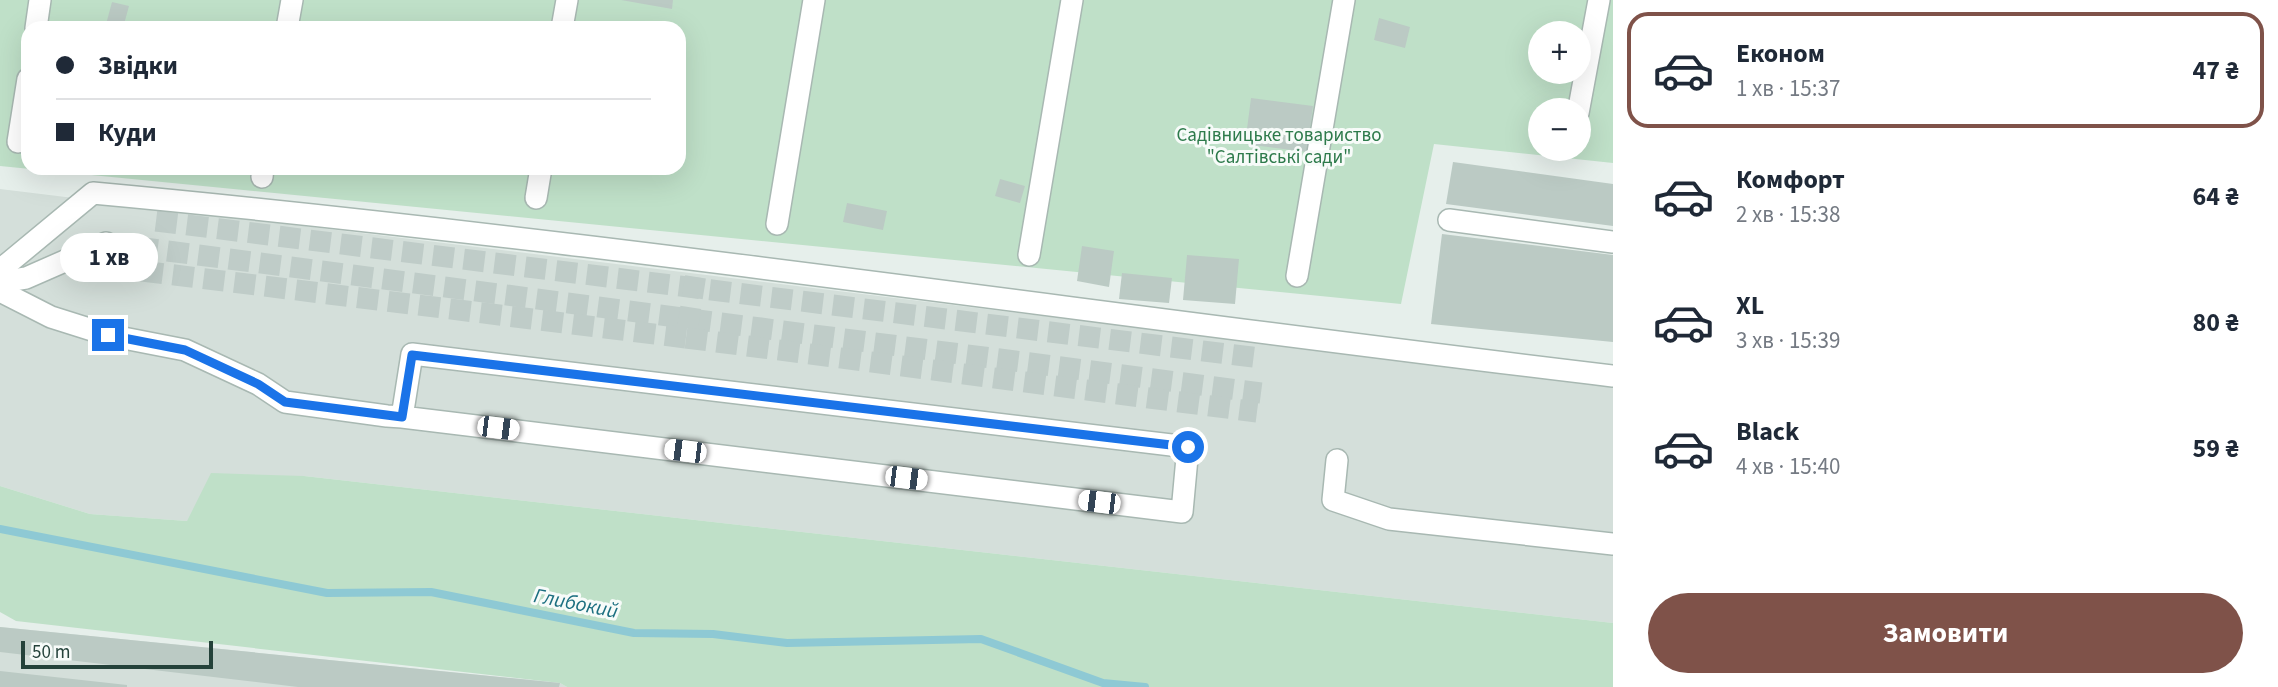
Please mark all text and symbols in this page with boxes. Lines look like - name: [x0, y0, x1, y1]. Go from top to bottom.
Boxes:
- map controls: [1528, 21, 1591, 161]
- button: +: [1528, 21, 1591, 84]
- text: Економ: [1736, 35, 1825, 72]
- icon: car: [1652, 39, 1715, 102]
- text: Звідки: [98, 47, 178, 84]
- text: 47 ₴: [2193, 52, 2239, 89]
- text: 1 хв · 15:37: [1736, 72, 1840, 105]
- button: −: [1528, 98, 1591, 161]
- text: Куди: [98, 114, 157, 151]
- park label: Садівницьке товариство "Салтівські сади": [1177, 122, 1381, 171]
- text: Комфорт: [1736, 161, 1845, 198]
- icon: car: [1652, 165, 1715, 228]
- text: 64 ₴: [2193, 178, 2239, 215]
- text: 2 хв · 15:38: [1736, 198, 1840, 231]
- callout: 1 хв: [59, 233, 157, 282]
- text: 1 хв: [89, 241, 129, 274]
- text: XL: [1736, 287, 1764, 324]
- icon: car: [1652, 291, 1715, 354]
- text: 80 ₴: [2193, 304, 2239, 341]
- route end: [92, 319, 124, 351]
- text: 3 хв · 15:39: [1736, 324, 1840, 357]
- text: Black: [1736, 413, 1799, 450]
- car: [476, 415, 521, 441]
- icon: car: [1652, 417, 1715, 480]
- text: 59 ₴: [2193, 430, 2239, 467]
- route start: [1172, 431, 1204, 463]
- car: [663, 438, 708, 464]
- text: 4 хв · 15:40: [1736, 450, 1840, 483]
- car: [884, 465, 929, 491]
- car: [1077, 489, 1122, 515]
- water label: Глибокий: [531, 580, 621, 626]
- button: Замовити: [1648, 593, 2243, 673]
- scale bar: [21, 638, 214, 670]
- text: 50 m: [32, 639, 70, 666]

